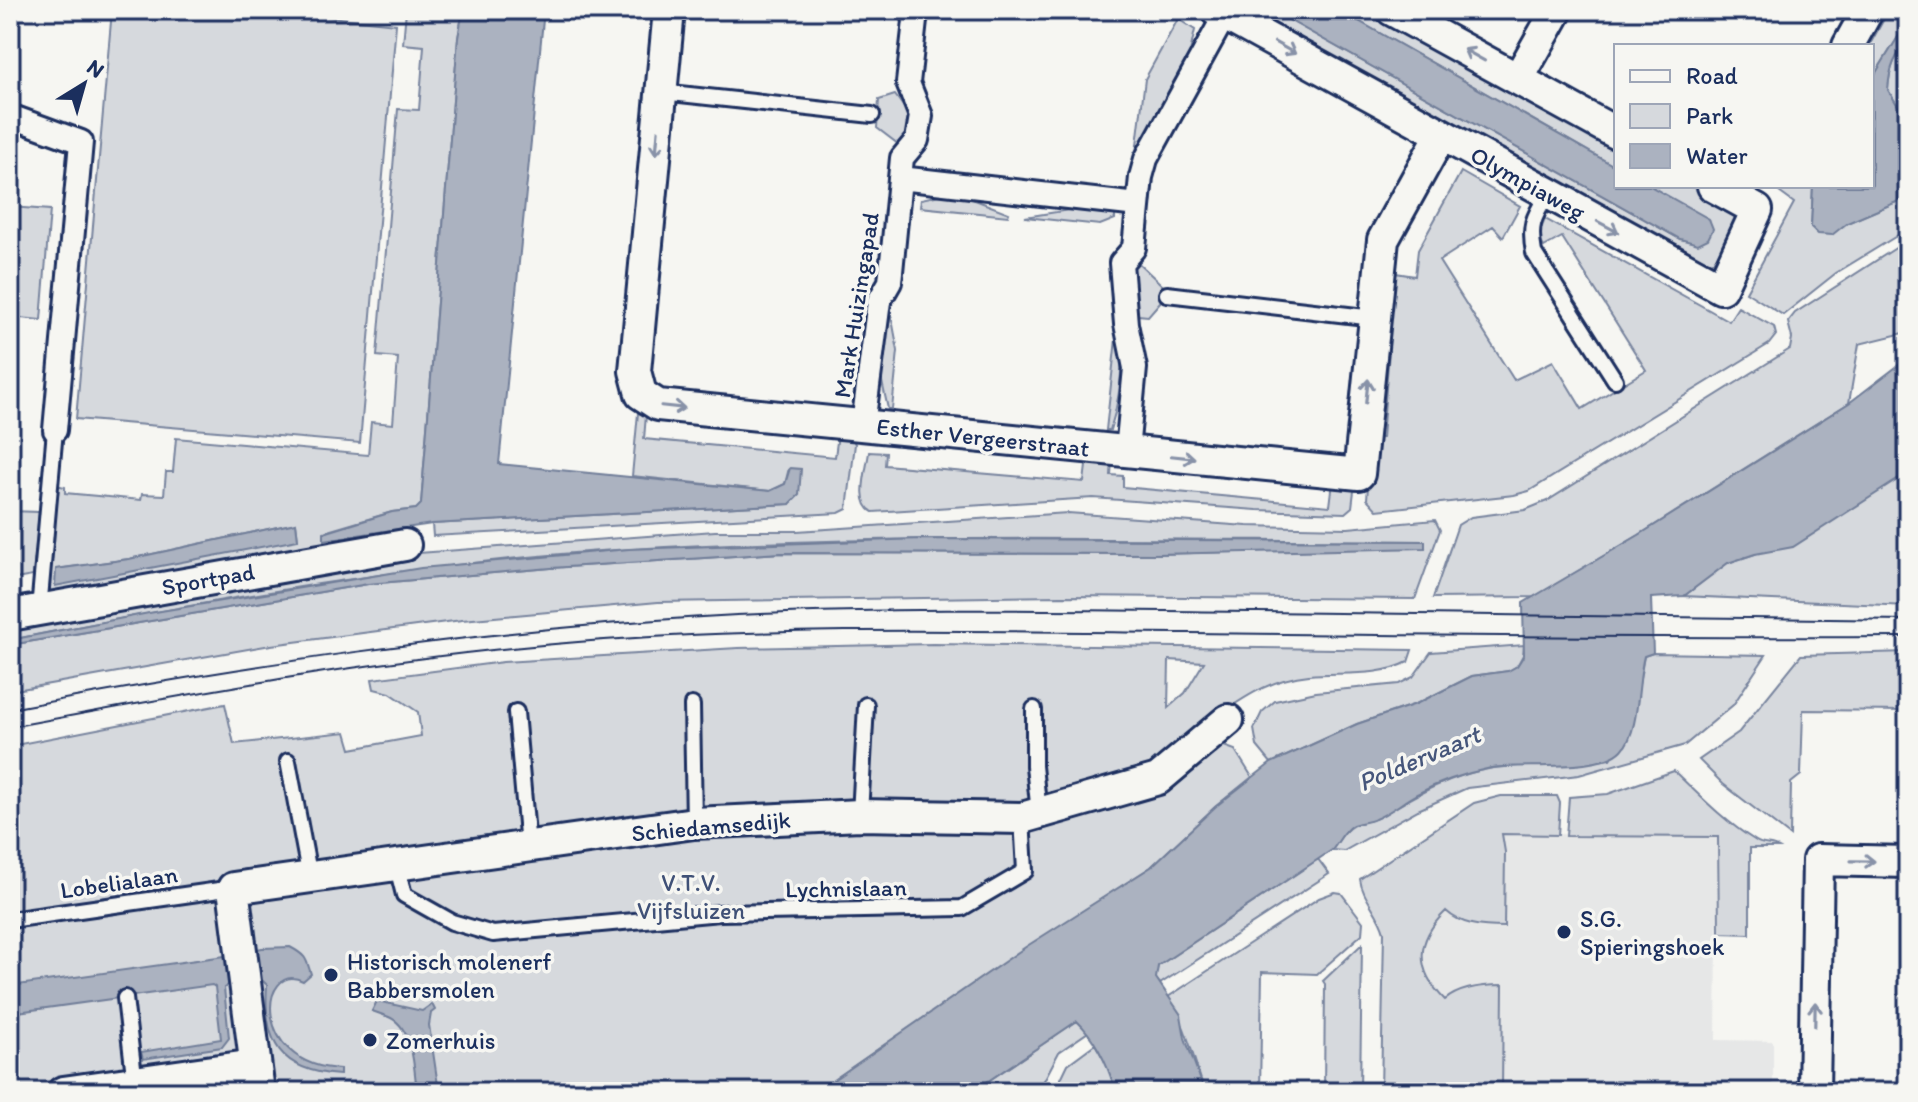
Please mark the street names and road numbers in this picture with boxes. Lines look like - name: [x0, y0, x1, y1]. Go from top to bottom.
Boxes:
- street label: Olympiaweg: [1466, 140, 1591, 227]
- street label: Mark Huizingapad: [827, 210, 885, 400]
- street label: Esther Vergeerstraat: [875, 411, 1091, 463]
- street label: Sportpad: [159, 557, 257, 601]
- street label: Schiedamsedijk: [630, 805, 792, 847]
- street label: Lobelialaan: [58, 859, 180, 905]
- street label: Lychnislaan: [785, 872, 907, 904]

